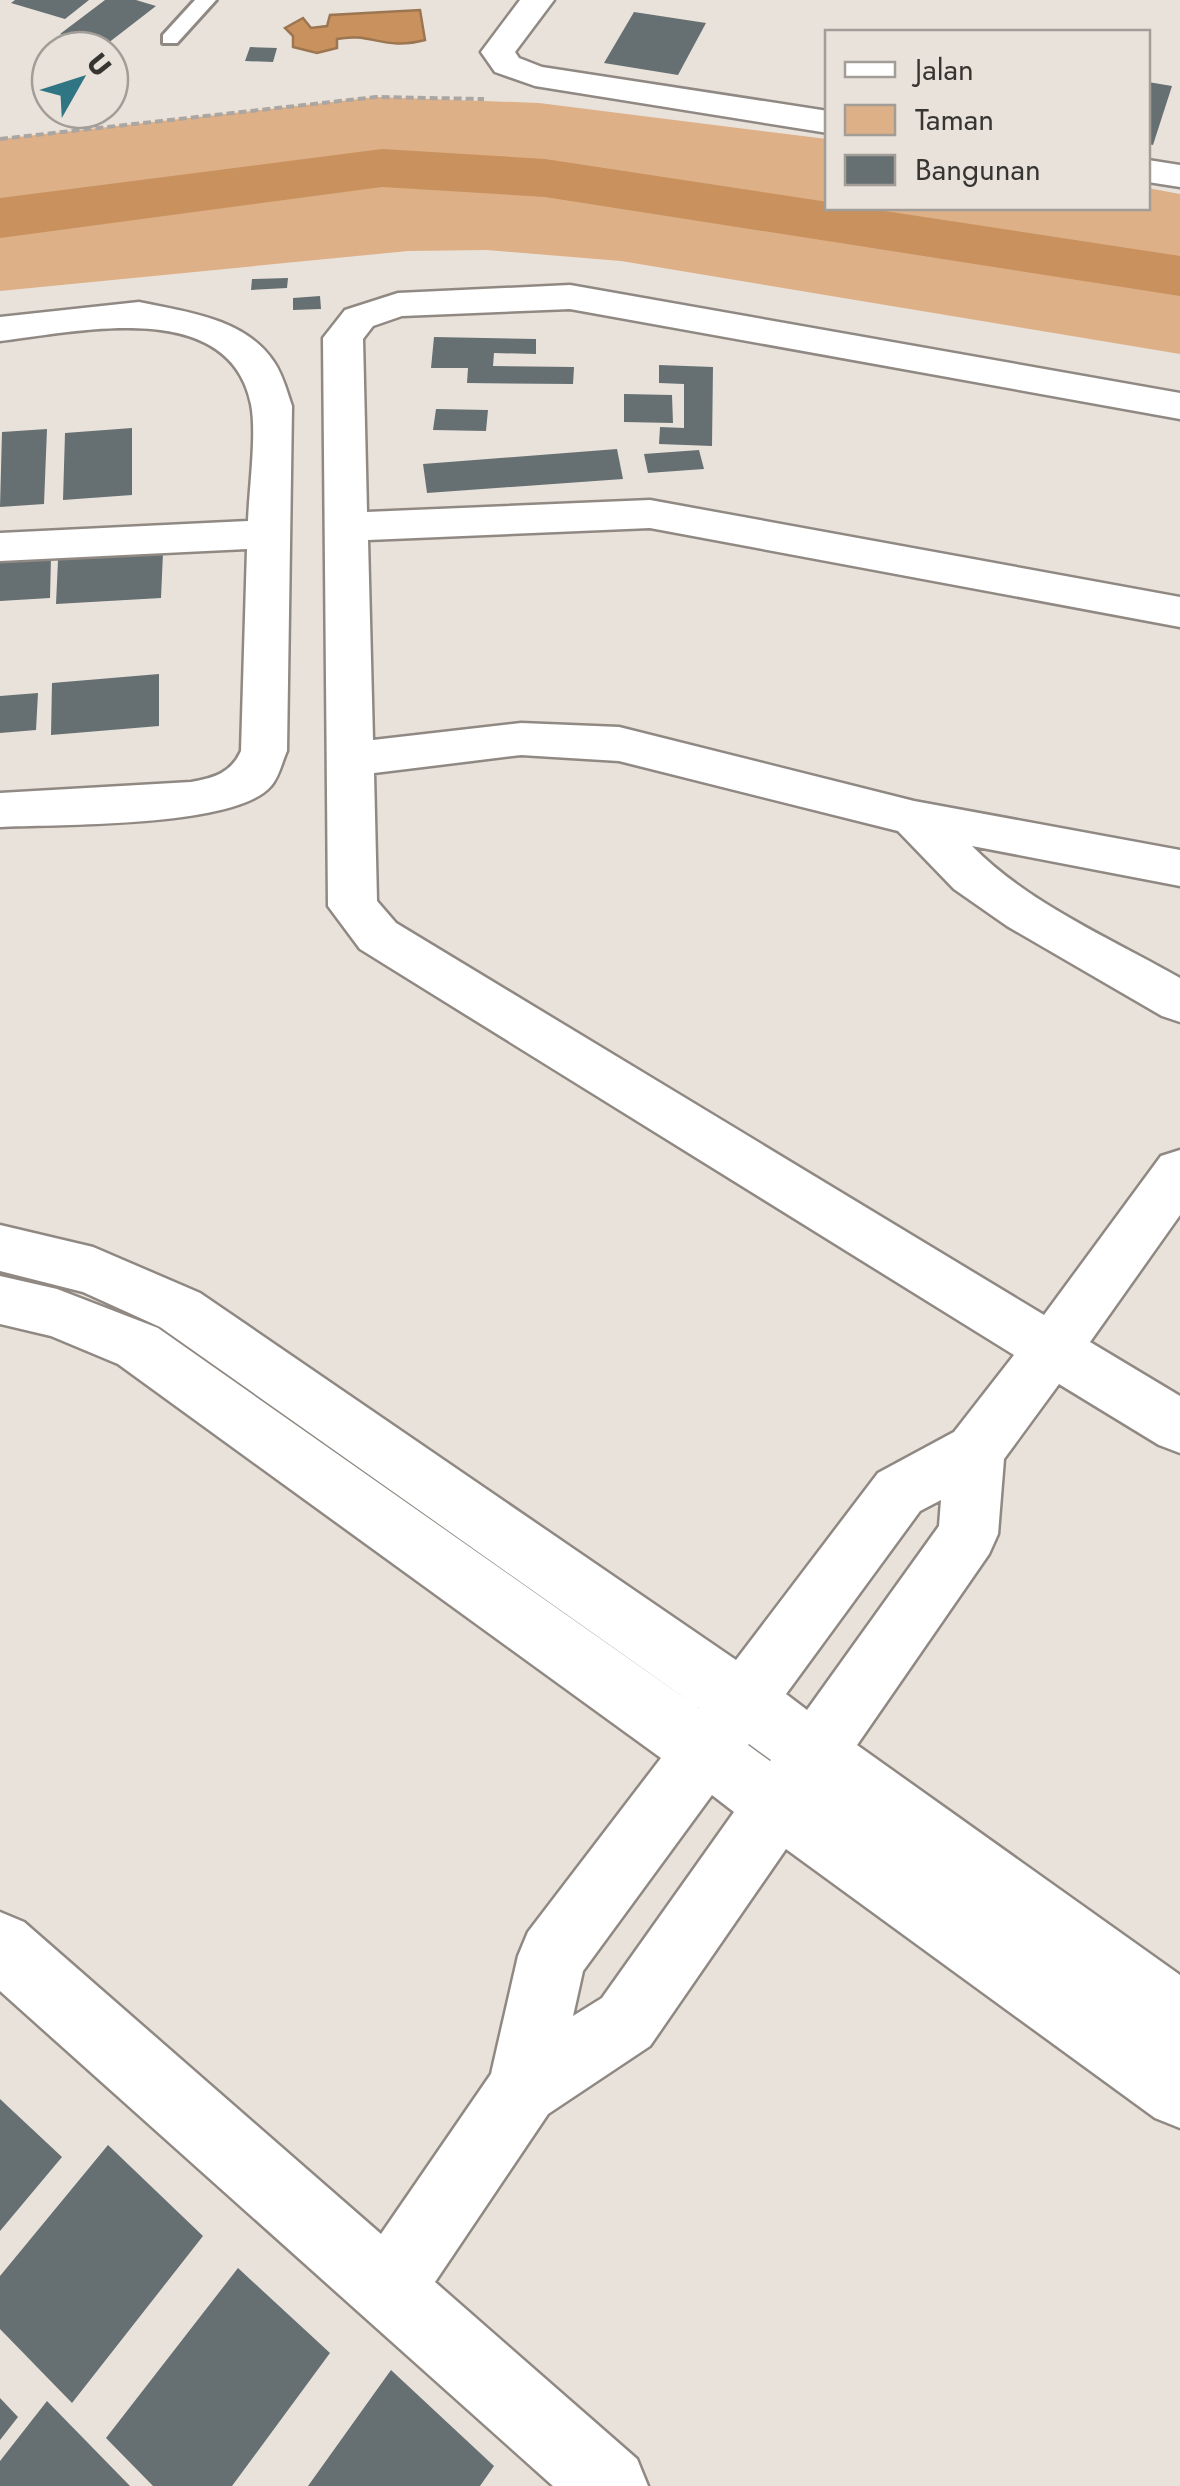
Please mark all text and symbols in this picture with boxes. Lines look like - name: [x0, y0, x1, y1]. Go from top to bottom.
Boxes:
- north arrow: [30, 30, 130, 130]
- legend: [825, 30, 1150, 210]
- text: U: [77, 44, 121, 85]
- text: Jalan: [911, 48, 974, 91]
- text: Taman: [915, 98, 994, 141]
- text: Bangunan: [915, 148, 1041, 191]

